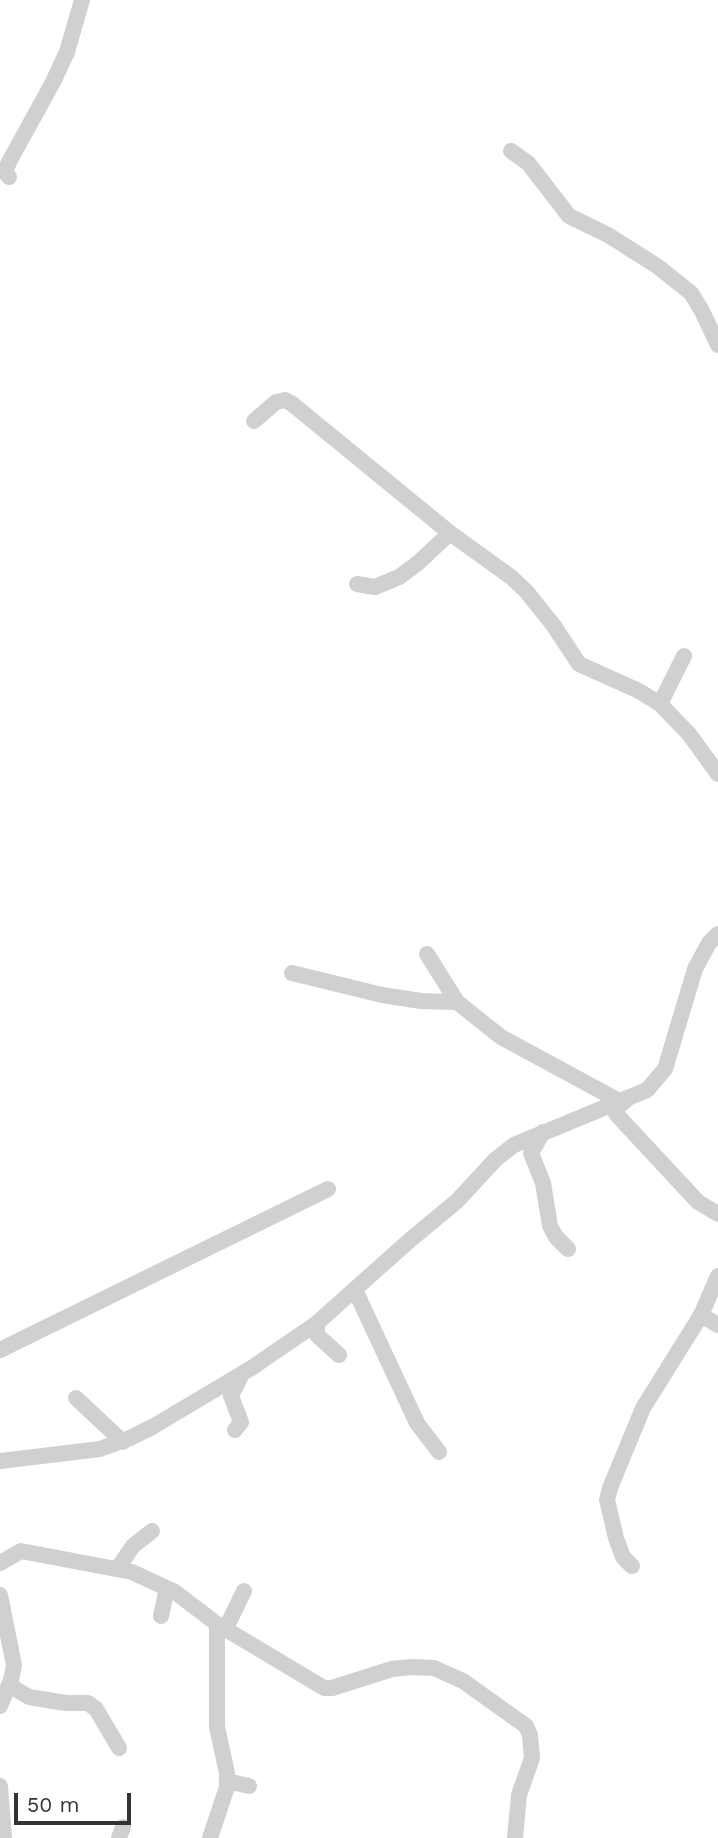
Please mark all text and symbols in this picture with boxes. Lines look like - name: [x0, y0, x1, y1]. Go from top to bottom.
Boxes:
- scale bar: [18, 1778, 135, 1822]
- text: 50 m: [27, 1792, 79, 1817]

